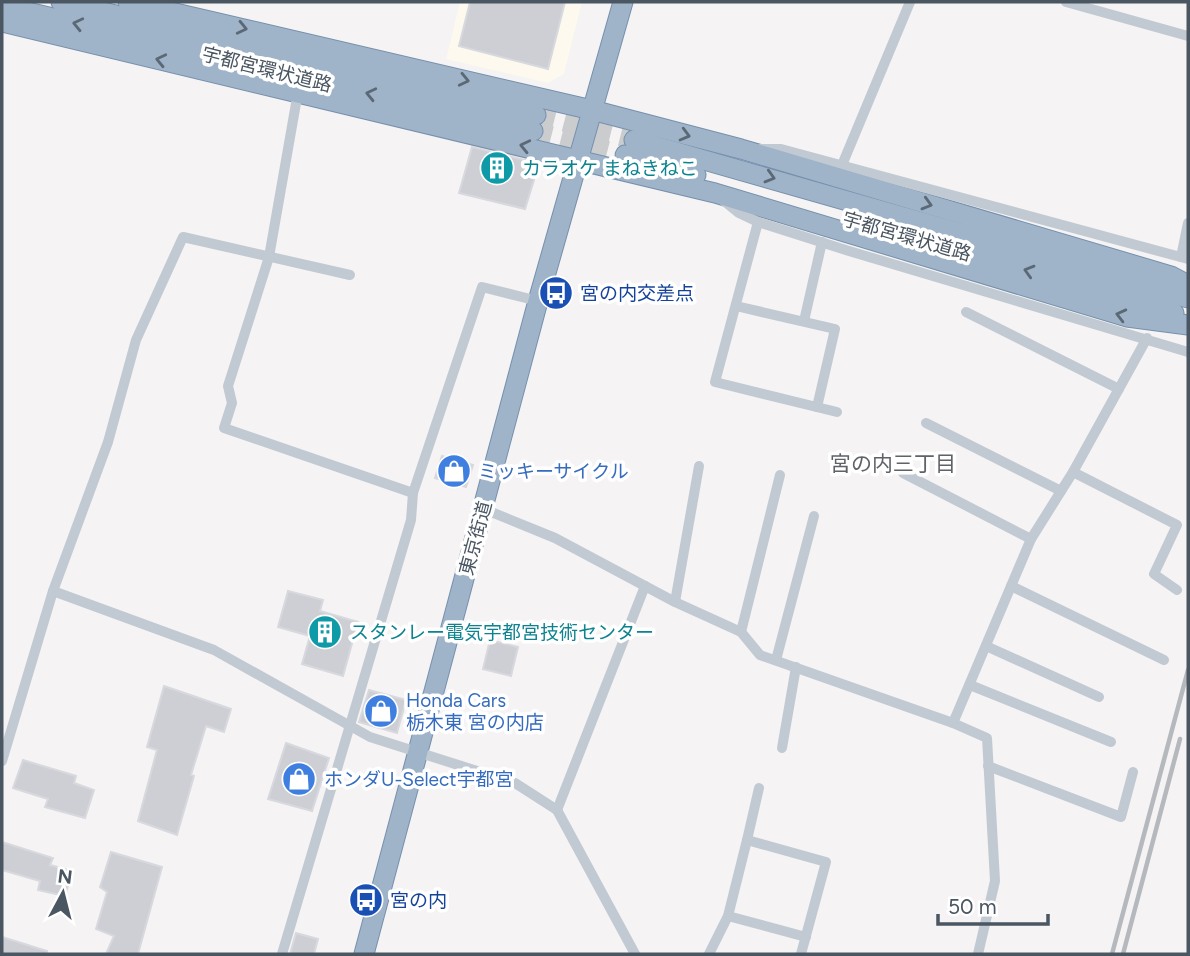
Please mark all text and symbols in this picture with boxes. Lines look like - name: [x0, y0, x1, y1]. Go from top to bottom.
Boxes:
- one-way arrow: [72, 18, 84, 32]
- one-way arrow: [236, 20, 248, 35]
- street label: 宇都宮環状道路: [200, 42, 334, 97]
- one-way arrow: [155, 53, 167, 68]
- one-way arrow: [458, 72, 470, 87]
- one-way arrow: [365, 88, 377, 102]
- one-way arrow: [679, 127, 691, 141]
- one-way arrow: [519, 140, 531, 154]
- building icon: カラオケ まねきねこ: [478, 149, 516, 187]
- place label: カラオケ まねきねこ: [522, 157, 698, 180]
- one-way arrow: [764, 169, 776, 184]
- one-way arrow: [921, 196, 933, 211]
- street label: 宇都宮環状道路: [840, 207, 974, 266]
- one-way arrow: [1023, 265, 1035, 280]
- bus stop icon: 宮の内交差点: [537, 274, 575, 312]
- place label: 宮の内交差点: [580, 282, 694, 305]
- one-way arrow: [1115, 308, 1127, 323]
- district label: 宮の内三丁目: [830, 451, 956, 476]
- shop icon: ミッキーサイクル: [435, 452, 473, 490]
- place label: ミッキーサイクル: [478, 460, 629, 483]
- street label: 東京街道: [455, 498, 496, 578]
- building icon: スタンレー電気宇都宮技術センター: [306, 613, 344, 651]
- place label: スタンレー電気宇都宮技術センター: [350, 621, 654, 644]
- place label: Honda Cars 栃木東 宮の内店: [406, 689, 544, 734]
- shop icon: Honda Cars 栃木東 宮の内店: [362, 692, 400, 730]
- shop icon: ホンダU-Select宇都宮: [280, 760, 318, 798]
- place label: ホンダU-Select宇都宮: [324, 768, 513, 791]
- north arrow: [28, 858, 98, 928]
- text: N: [56, 864, 74, 889]
- bus stop icon: 宮の内: [347, 881, 385, 919]
- scale bar: [938, 883, 1048, 927]
- place label: 宮の内: [390, 889, 447, 912]
- text: 50 m: [948, 894, 997, 919]

